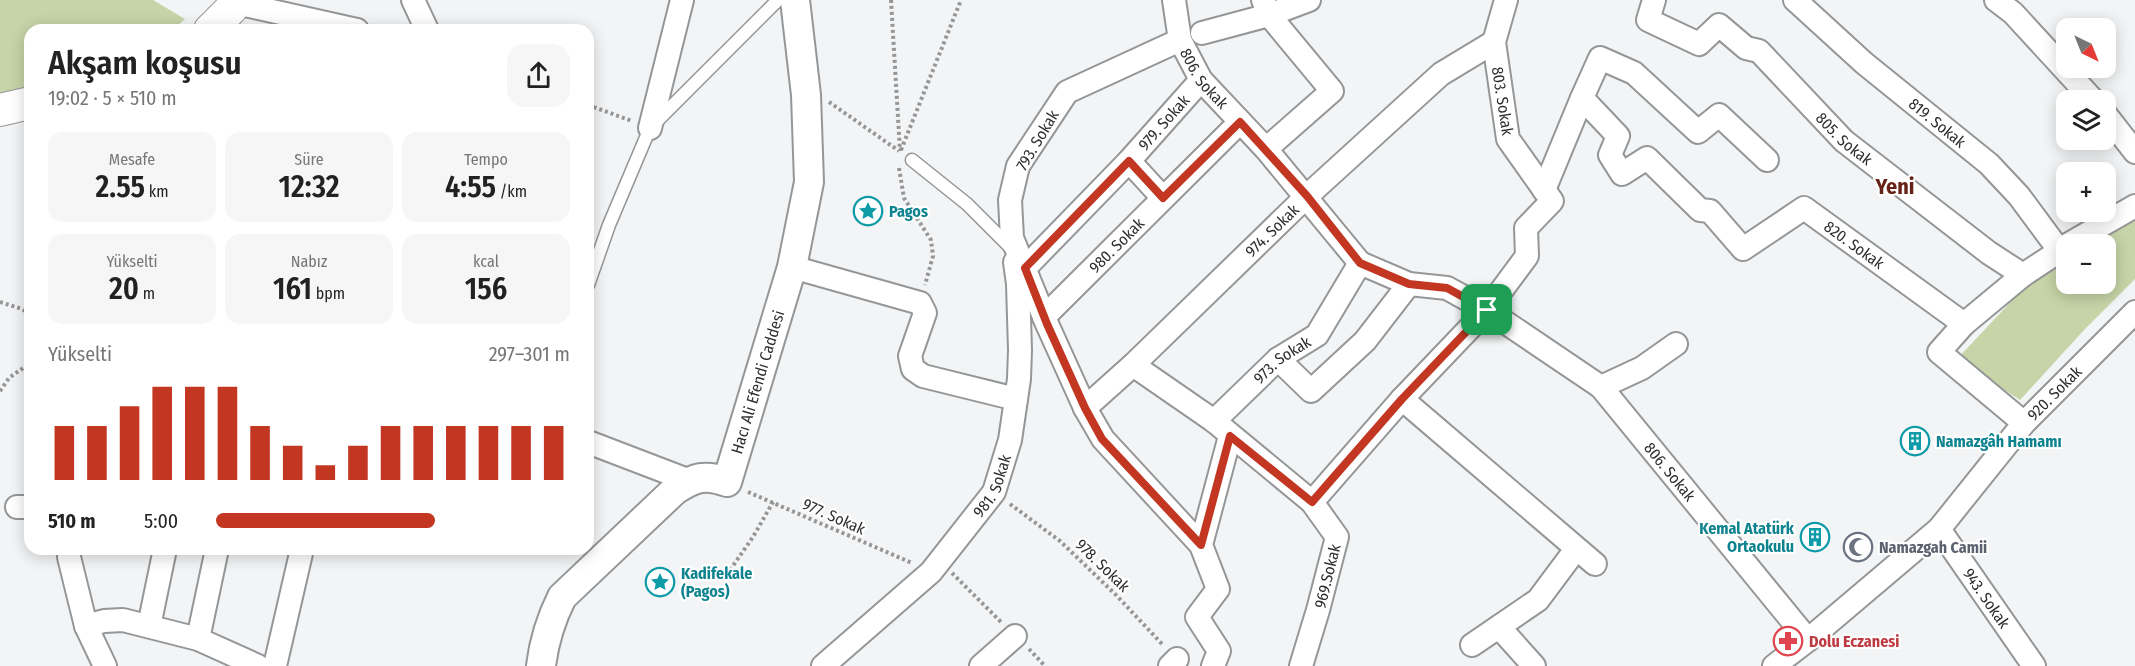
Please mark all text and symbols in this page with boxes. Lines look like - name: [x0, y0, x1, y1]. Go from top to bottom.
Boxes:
- north arrow: [2056, 18, 2116, 78]
- map controls: [2056, 18, 2116, 294]
- text: Akşam koşusu: [48, 43, 242, 83]
- button: share: [507, 44, 570, 107]
- street label: 806. Sokak: [1176, 45, 1232, 113]
- street label: 803. Sokak: [1488, 65, 1517, 137]
- text: 19:02 · 5 × 510 m: [48, 86, 177, 110]
- button: layers: [2056, 90, 2116, 150]
- street label: 979. Sokak: [1134, 91, 1194, 154]
- street label: 819. Sokak: [1905, 94, 1970, 152]
- street label: 793. Sokak: [1012, 106, 1063, 174]
- street label: 805. Sokak: [1812, 108, 1876, 170]
- text: Mesafe: [109, 150, 155, 169]
- text: Süre: [294, 150, 324, 169]
- text: Tempo: [464, 150, 508, 169]
- button: +: [2056, 162, 2116, 222]
- text: 2.55: [95, 169, 145, 205]
- text: 12:32: [278, 169, 340, 205]
- text: 4:55: [445, 169, 496, 205]
- district label: Yeni: [1875, 173, 1914, 200]
- text: km: [145, 182, 169, 201]
- text: /km: [496, 182, 527, 201]
- place icon: Pagos: [852, 195, 884, 227]
- street label: 974. Sokak: [1241, 200, 1303, 261]
- place label: Pagos: [889, 202, 928, 221]
- street label: 980. Sokak: [1085, 214, 1149, 277]
- street label: 820. Sokak: [1820, 217, 1888, 273]
- button: −: [2056, 234, 2116, 294]
- text: Yükselti: [106, 252, 158, 271]
- text: Nabız: [291, 252, 327, 271]
- text: kcal: [473, 252, 499, 271]
- text: 20: [109, 271, 139, 307]
- text: 161: [273, 271, 312, 307]
- text: 156: [465, 271, 507, 307]
- text: m: [139, 284, 155, 303]
- text: bpm: [312, 284, 345, 303]
- pin: [1461, 284, 1512, 335]
- icon: arrive: [1470, 293, 1503, 326]
- street label: Hacı Ali Efendi Caddesi: [727, 308, 788, 456]
- street label: 973. Sokak: [1250, 332, 1315, 388]
- text: Yükselti: [48, 342, 112, 366]
- text: 297–301 m: [489, 342, 570, 366]
- street label: 920. Sokak: [2023, 362, 2086, 424]
- building icon: Namazgâh Hamamı: [1899, 425, 1931, 457]
- place label: Namazgâh Hamamı: [1936, 432, 2062, 451]
- street label: 806. Sokak: [1640, 439, 1700, 505]
- street label: 981. Sokak: [969, 452, 1015, 521]
- street label: 977. Sokak: [800, 494, 869, 539]
- text: 510 m: [48, 509, 96, 533]
- text: 5:00: [144, 509, 178, 533]
- place label: Kemal Atatürk Ortaokulu: [1699, 519, 1795, 556]
- building icon: Kemal Atatürk Ortaokulu: [1799, 521, 1831, 553]
- mosque icon: Namazgah Camii: [1842, 531, 1874, 563]
- street label: 978. Sokak: [1072, 535, 1134, 596]
- place label: Namazgah Camii: [1879, 538, 1987, 557]
- street label: 969.Sokak: [1310, 542, 1345, 610]
- place label: Kadifekale (Pagos): [681, 564, 752, 601]
- street label: 943. Sokak: [1959, 565, 2014, 632]
- place icon: Kadifekale (Pagos): [644, 566, 676, 598]
- pharmacy icon: Dolu Eczanesi: [1772, 625, 1804, 657]
- place label: Dolu Eczanesi: [1809, 632, 1899, 651]

